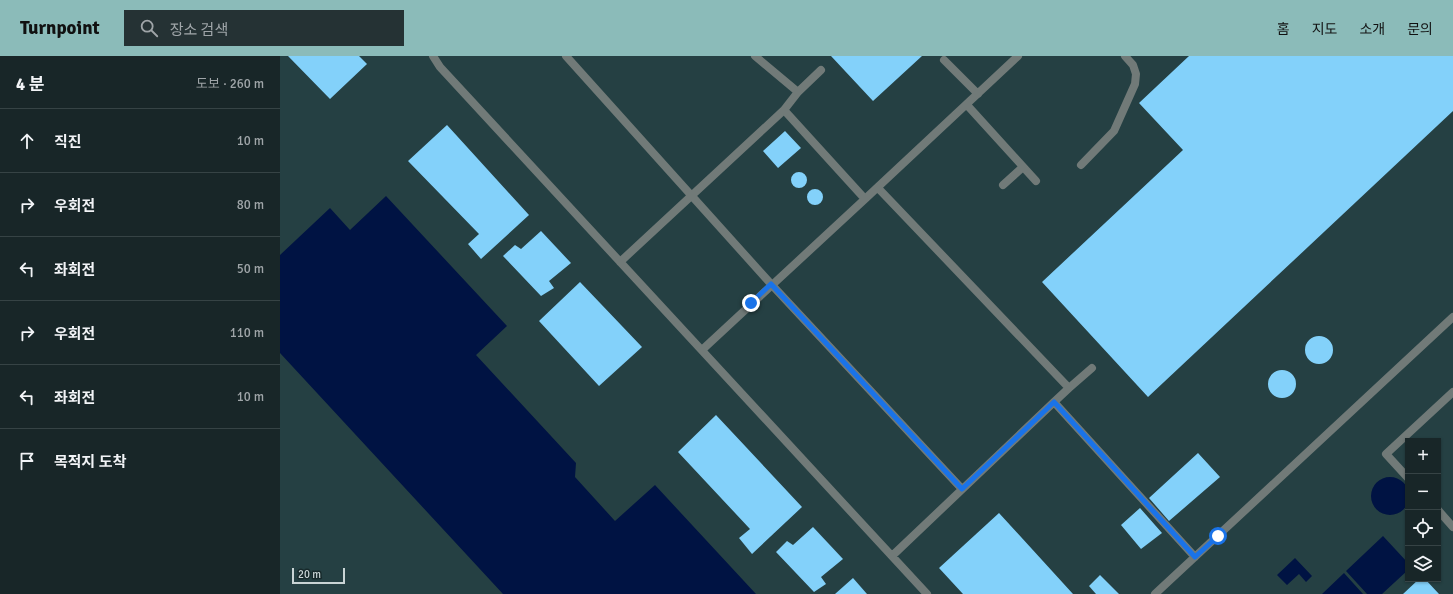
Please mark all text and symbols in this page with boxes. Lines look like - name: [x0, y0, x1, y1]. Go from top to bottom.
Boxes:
- search box: [124, 10, 404, 46]
- text: Turnpoint: [20, 16, 100, 40]
- icon: search: [138, 17, 160, 39]
- text: 장소 검색: [170, 21, 228, 39]
- text: 홈: [1277, 21, 1290, 38]
- text: 지도: [1312, 21, 1337, 38]
- text: 소개: [1359, 21, 1385, 38]
- text: 문의: [1407, 21, 1433, 38]
- text: 4 분: [16, 74, 45, 95]
- text: 도보 · 260 m: [196, 76, 264, 92]
- icon: ahead: [16, 130, 38, 152]
- text: 직진: [54, 133, 82, 151]
- text: 10 m: [237, 133, 264, 149]
- icon: right: [16, 194, 38, 216]
- text: 우회전: [54, 197, 95, 215]
- text: 80 m: [237, 197, 264, 213]
- icon: left: [16, 258, 38, 280]
- text: 좌회전: [54, 261, 95, 279]
- text: 50 m: [237, 261, 264, 277]
- route end: [742, 294, 760, 312]
- icon: right: [16, 322, 38, 344]
- text: 우회전: [54, 325, 95, 343]
- text: 110 m: [230, 325, 264, 341]
- icon: left: [16, 386, 38, 408]
- text: 좌회전: [54, 389, 95, 407]
- text: 10 m: [237, 389, 264, 405]
- map controls: [1405, 438, 1441, 582]
- button: +: [1405, 438, 1441, 474]
- icon: arrive: [16, 450, 38, 472]
- text: 목적지 도착: [54, 453, 126, 471]
- button: −: [1405, 474, 1441, 510]
- button: locate: [1405, 510, 1441, 546]
- route start: [1209, 527, 1227, 545]
- button: layers: [1405, 546, 1441, 582]
- scale bar: [292, 566, 345, 585]
- text: 20 m: [298, 568, 321, 581]

